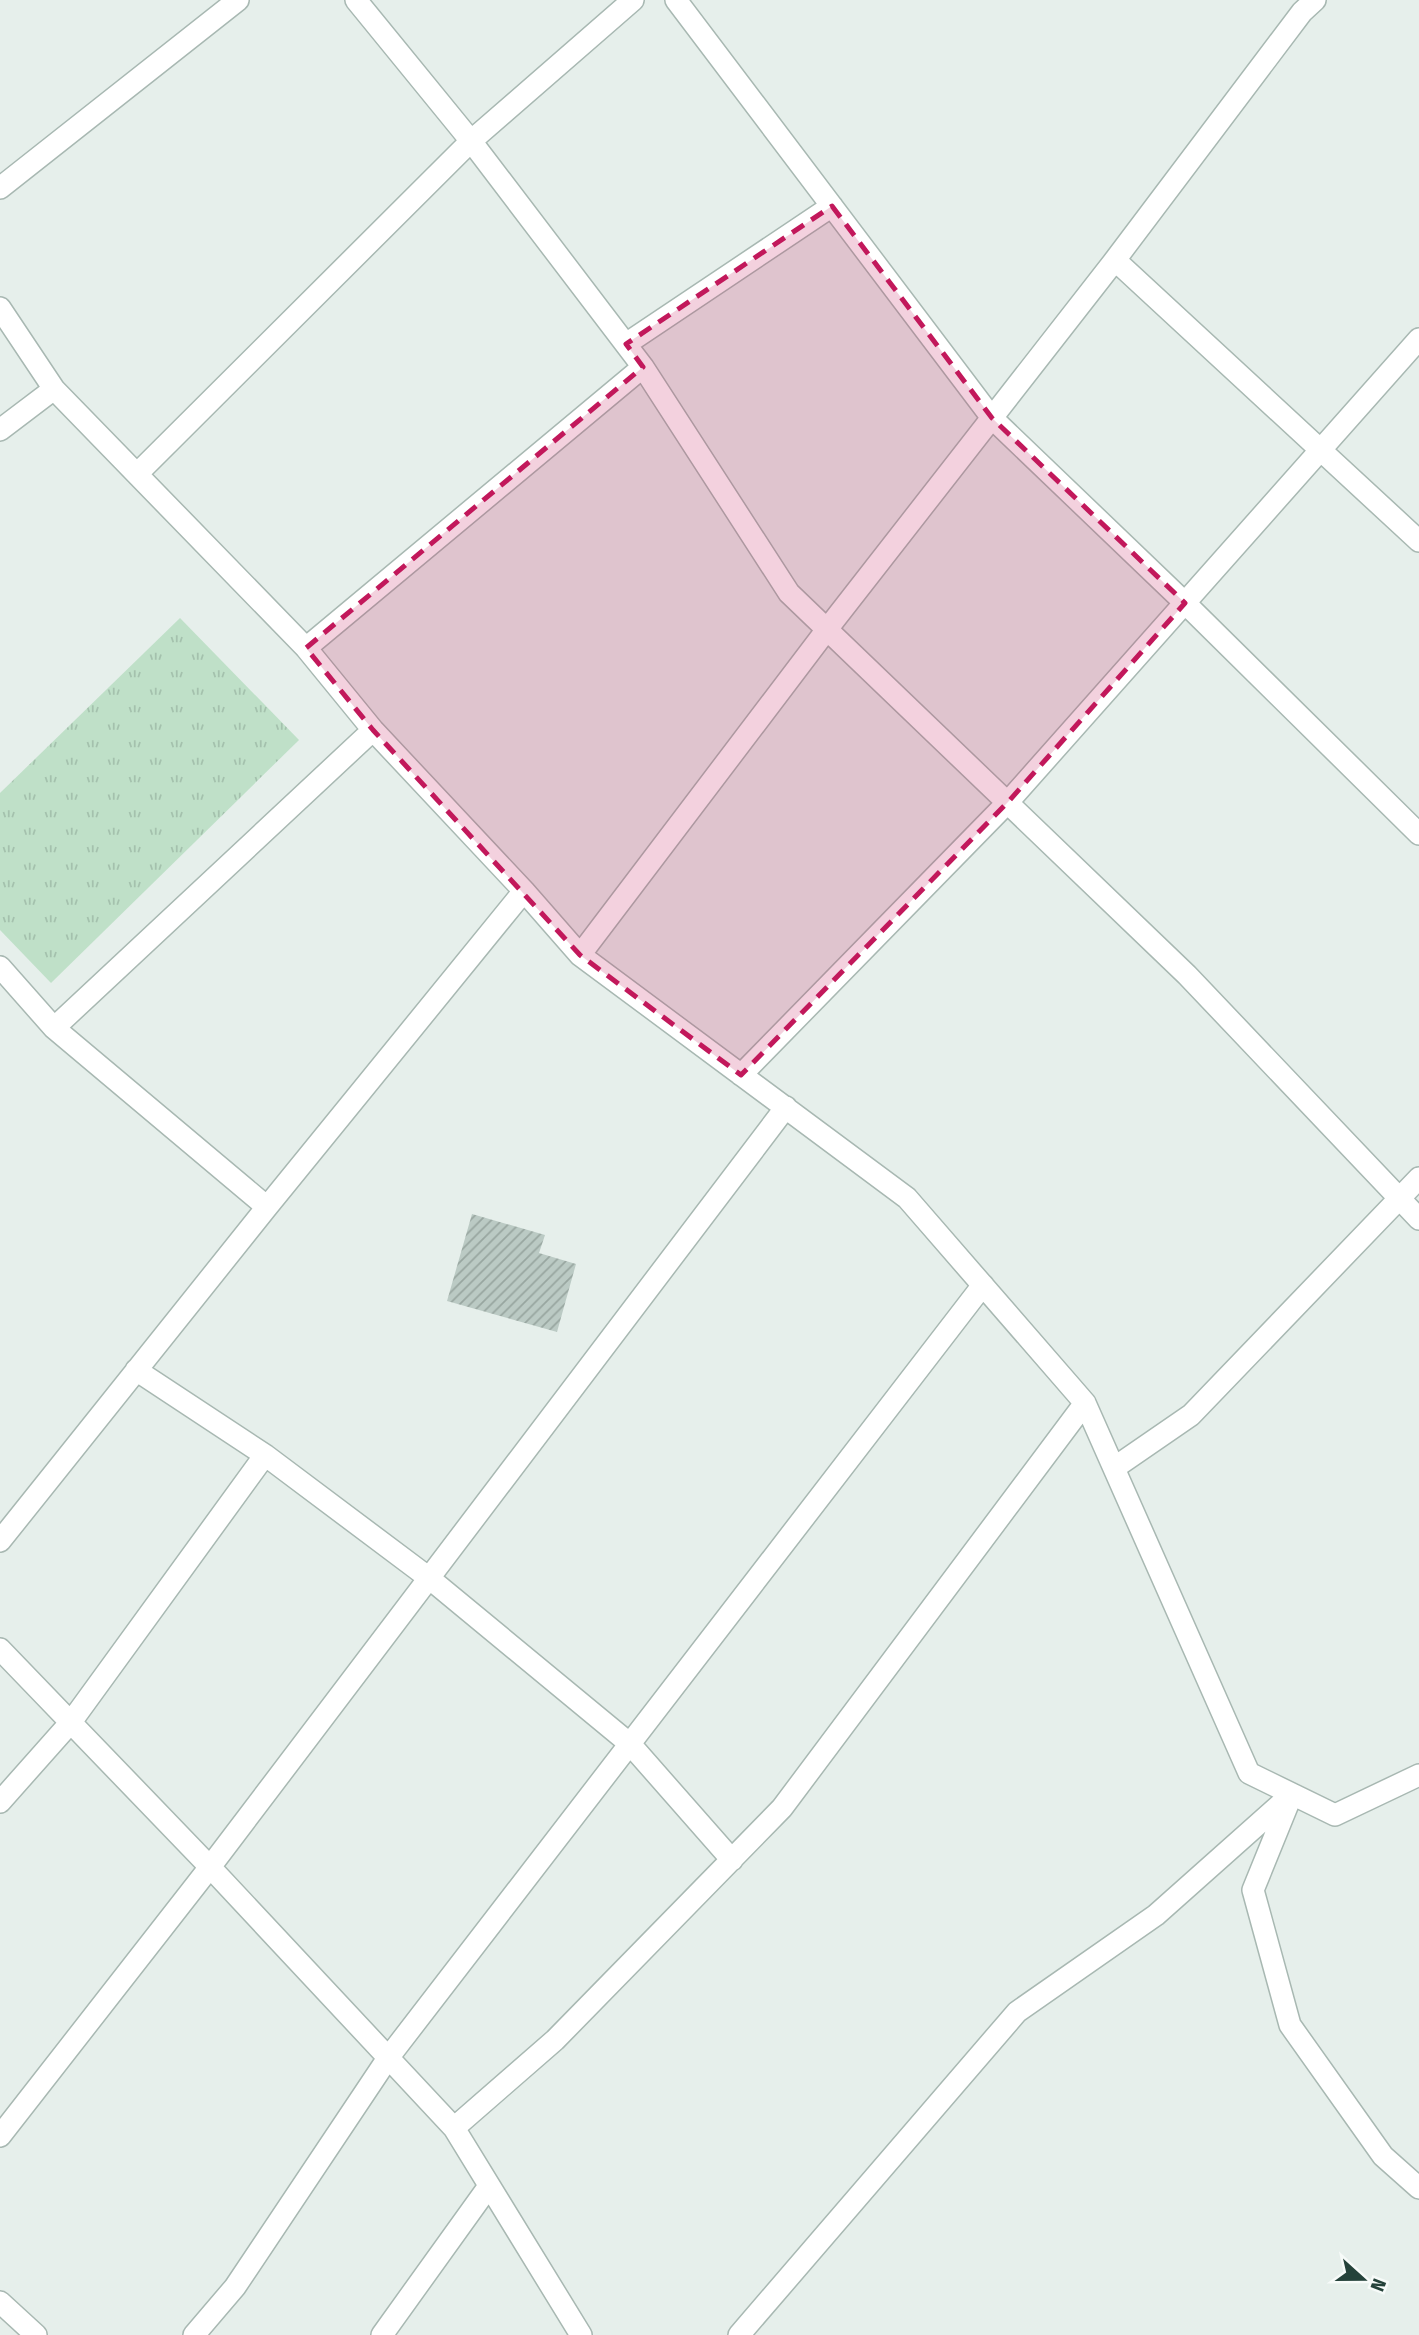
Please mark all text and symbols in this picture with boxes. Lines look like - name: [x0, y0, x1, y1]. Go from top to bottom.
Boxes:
- north arrow: [1328, 2244, 1398, 2314]
- text: N: [1366, 2275, 1391, 2294]

